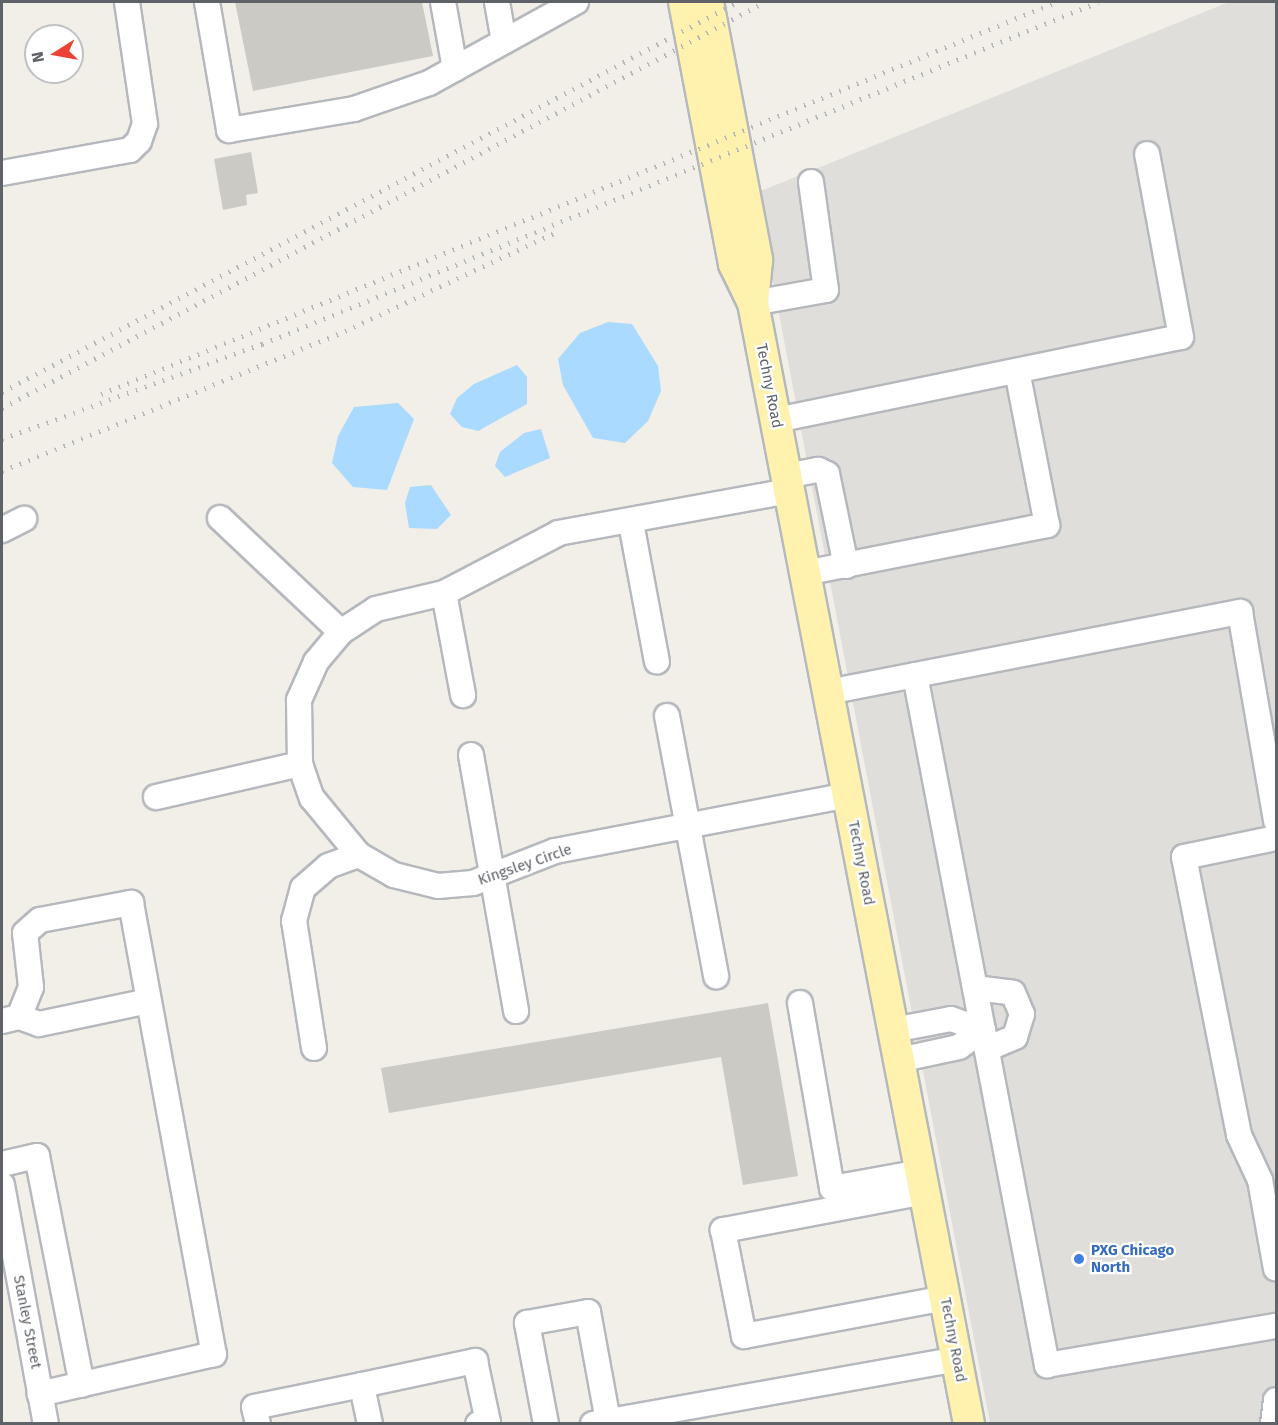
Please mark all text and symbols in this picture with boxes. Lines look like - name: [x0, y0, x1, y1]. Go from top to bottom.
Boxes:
- north arrow: [24, 24, 84, 84]
- text: N: [27, 50, 48, 64]
- street label: Techny Road: [752, 342, 786, 430]
- street label: Techny Road: [844, 819, 878, 907]
- street label: Kingsley Circle: [476, 841, 574, 889]
- place label: PXG Chicago North: [1091, 1241, 1174, 1276]
- marker: PXG Chicago North: [1072, 1252, 1086, 1266]
- street label: Stanley Street: [9, 1274, 45, 1370]
- street label: Techny Road: [936, 1296, 970, 1384]

